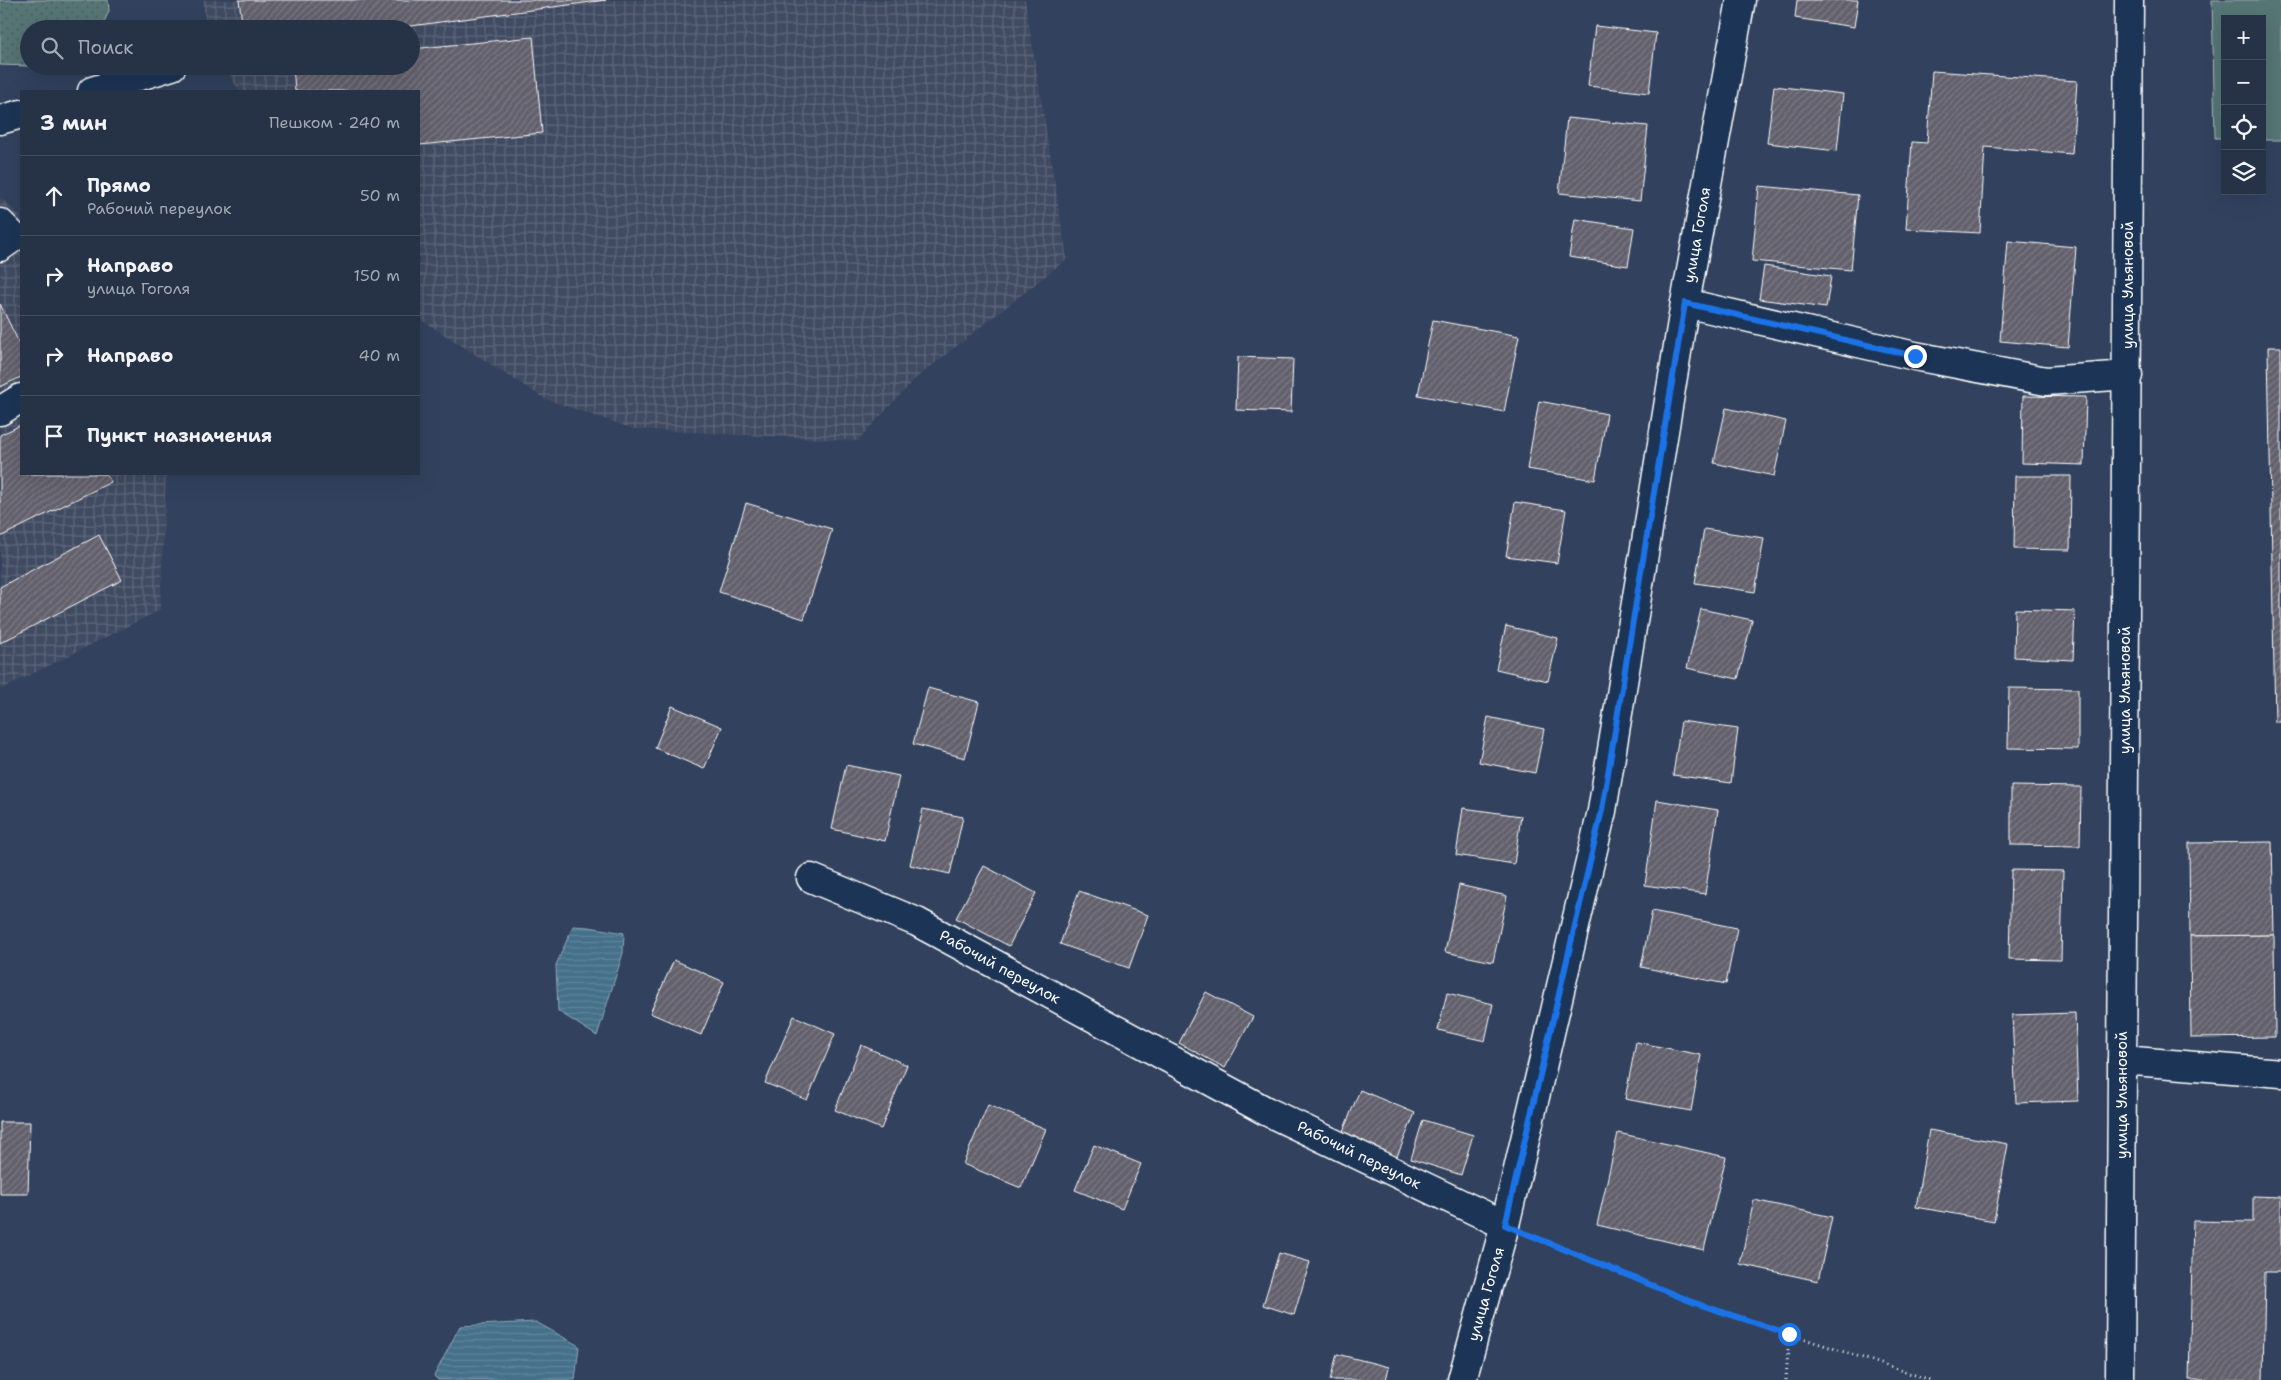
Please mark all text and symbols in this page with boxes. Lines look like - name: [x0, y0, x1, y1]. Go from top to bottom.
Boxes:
- map controls: [2221, 15, 2266, 195]
- button: +: [2221, 15, 2266, 60]
- search box: [20, 20, 420, 75]
- icon: search: [38, 34, 66, 62]
- text: Поиск: [78, 35, 133, 60]
- button: −: [2221, 60, 2266, 105]
- button: locate: [2221, 105, 2266, 150]
- text: 3 мин: [40, 109, 107, 137]
- text: Пешком · 240 m: [269, 112, 400, 133]
- button: layers: [2221, 150, 2266, 195]
- text: Прямо: [87, 173, 151, 198]
- icon: ahead: [40, 182, 68, 210]
- text: 50 m: [360, 185, 400, 206]
- street label: улица Гоголя: [1679, 186, 1715, 284]
- text: Рабочий переулок: [87, 198, 231, 219]
- street label: улица Ульяновой: [2118, 221, 2138, 349]
- text: Направо: [87, 253, 173, 278]
- icon: right: [40, 262, 68, 290]
- text: 150 m: [353, 265, 400, 286]
- text: улица Гоголя: [87, 278, 190, 299]
- icon: right: [40, 342, 68, 370]
- text: Направо: [87, 343, 173, 368]
- text: 40 m: [358, 345, 400, 366]
- route end: [1904, 345, 1927, 368]
- icon: arrive: [40, 422, 68, 450]
- text: Пункт назначения: [87, 423, 272, 448]
- street label: улица Ульяновой: [2115, 626, 2135, 754]
- street label: Рабочий переулок: [936, 925, 1064, 1009]
- street label: улица Ульяновой: [2112, 1031, 2132, 1159]
- street label: Рабочий переулок: [1294, 1116, 1424, 1194]
- street label: улица Гоголя: [1463, 1245, 1509, 1343]
- route start: [1778, 1323, 1801, 1346]

